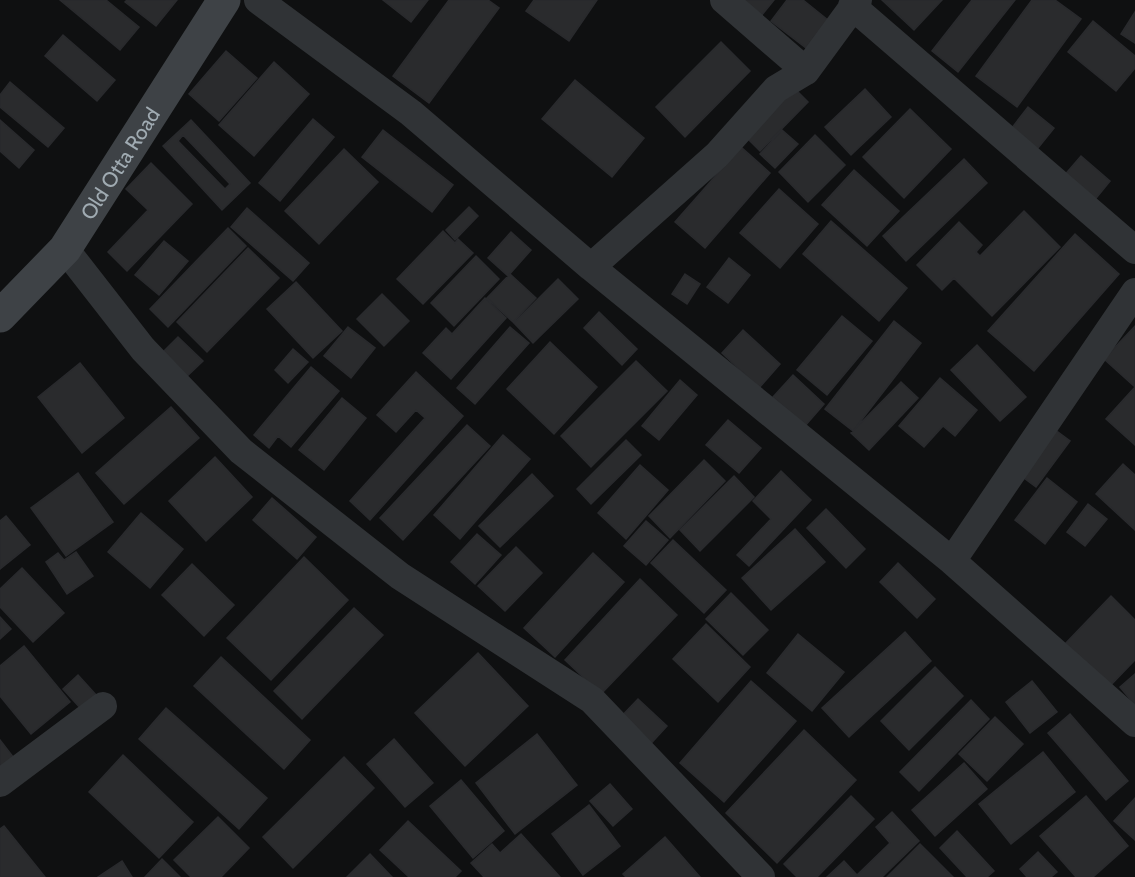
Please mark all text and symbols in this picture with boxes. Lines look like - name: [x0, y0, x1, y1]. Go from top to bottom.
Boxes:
- street label: Old Otta Road: [75, 103, 165, 224]

